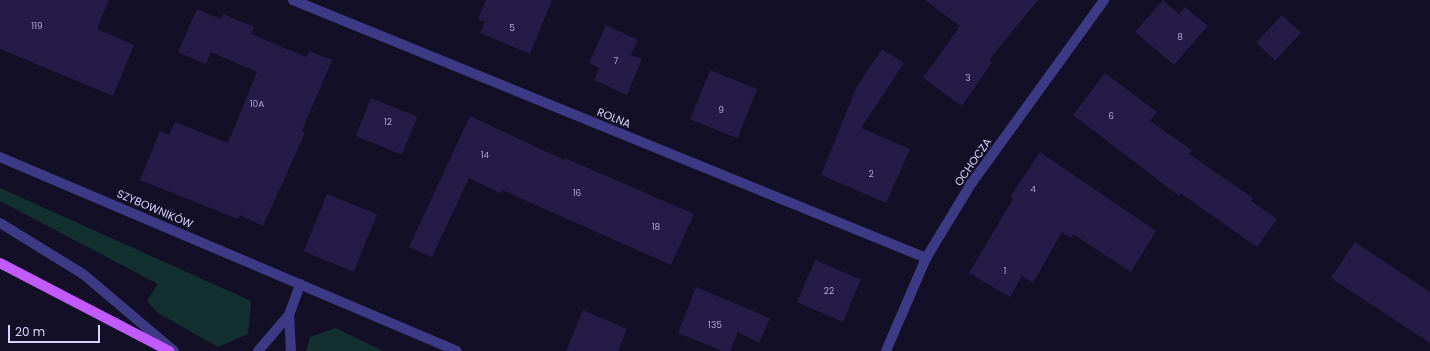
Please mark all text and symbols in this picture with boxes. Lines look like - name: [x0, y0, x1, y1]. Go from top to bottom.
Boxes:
- house number: 119: [31, 21, 43, 31]
- house number: 5: [509, 23, 515, 33]
- house number: 8: [1177, 32, 1183, 42]
- house number: 7: [614, 56, 618, 66]
- house number: 3: [965, 73, 971, 83]
- house number: 10A: [250, 99, 264, 109]
- street label: ROLNA: [595, 105, 633, 131]
- house number: 9: [718, 105, 724, 115]
- house number: 6: [1108, 111, 1114, 121]
- house number: 12: [384, 117, 392, 127]
- street label: OCHOCZA: [952, 136, 994, 188]
- house number: 14: [481, 150, 489, 160]
- house number: 2: [868, 169, 874, 179]
- house number: 4: [1030, 184, 1036, 194]
- street label: SZYBOWNIKÓW: [115, 187, 195, 231]
- house number: 16: [573, 188, 581, 198]
- house number: 18: [652, 222, 660, 232]
- house number: 1: [1004, 266, 1006, 276]
- house number: 22: [824, 286, 834, 296]
- scale bar: [10, 317, 102, 343]
- house number: 135: [708, 320, 722, 330]
- text: 20 m: [15, 323, 45, 340]

